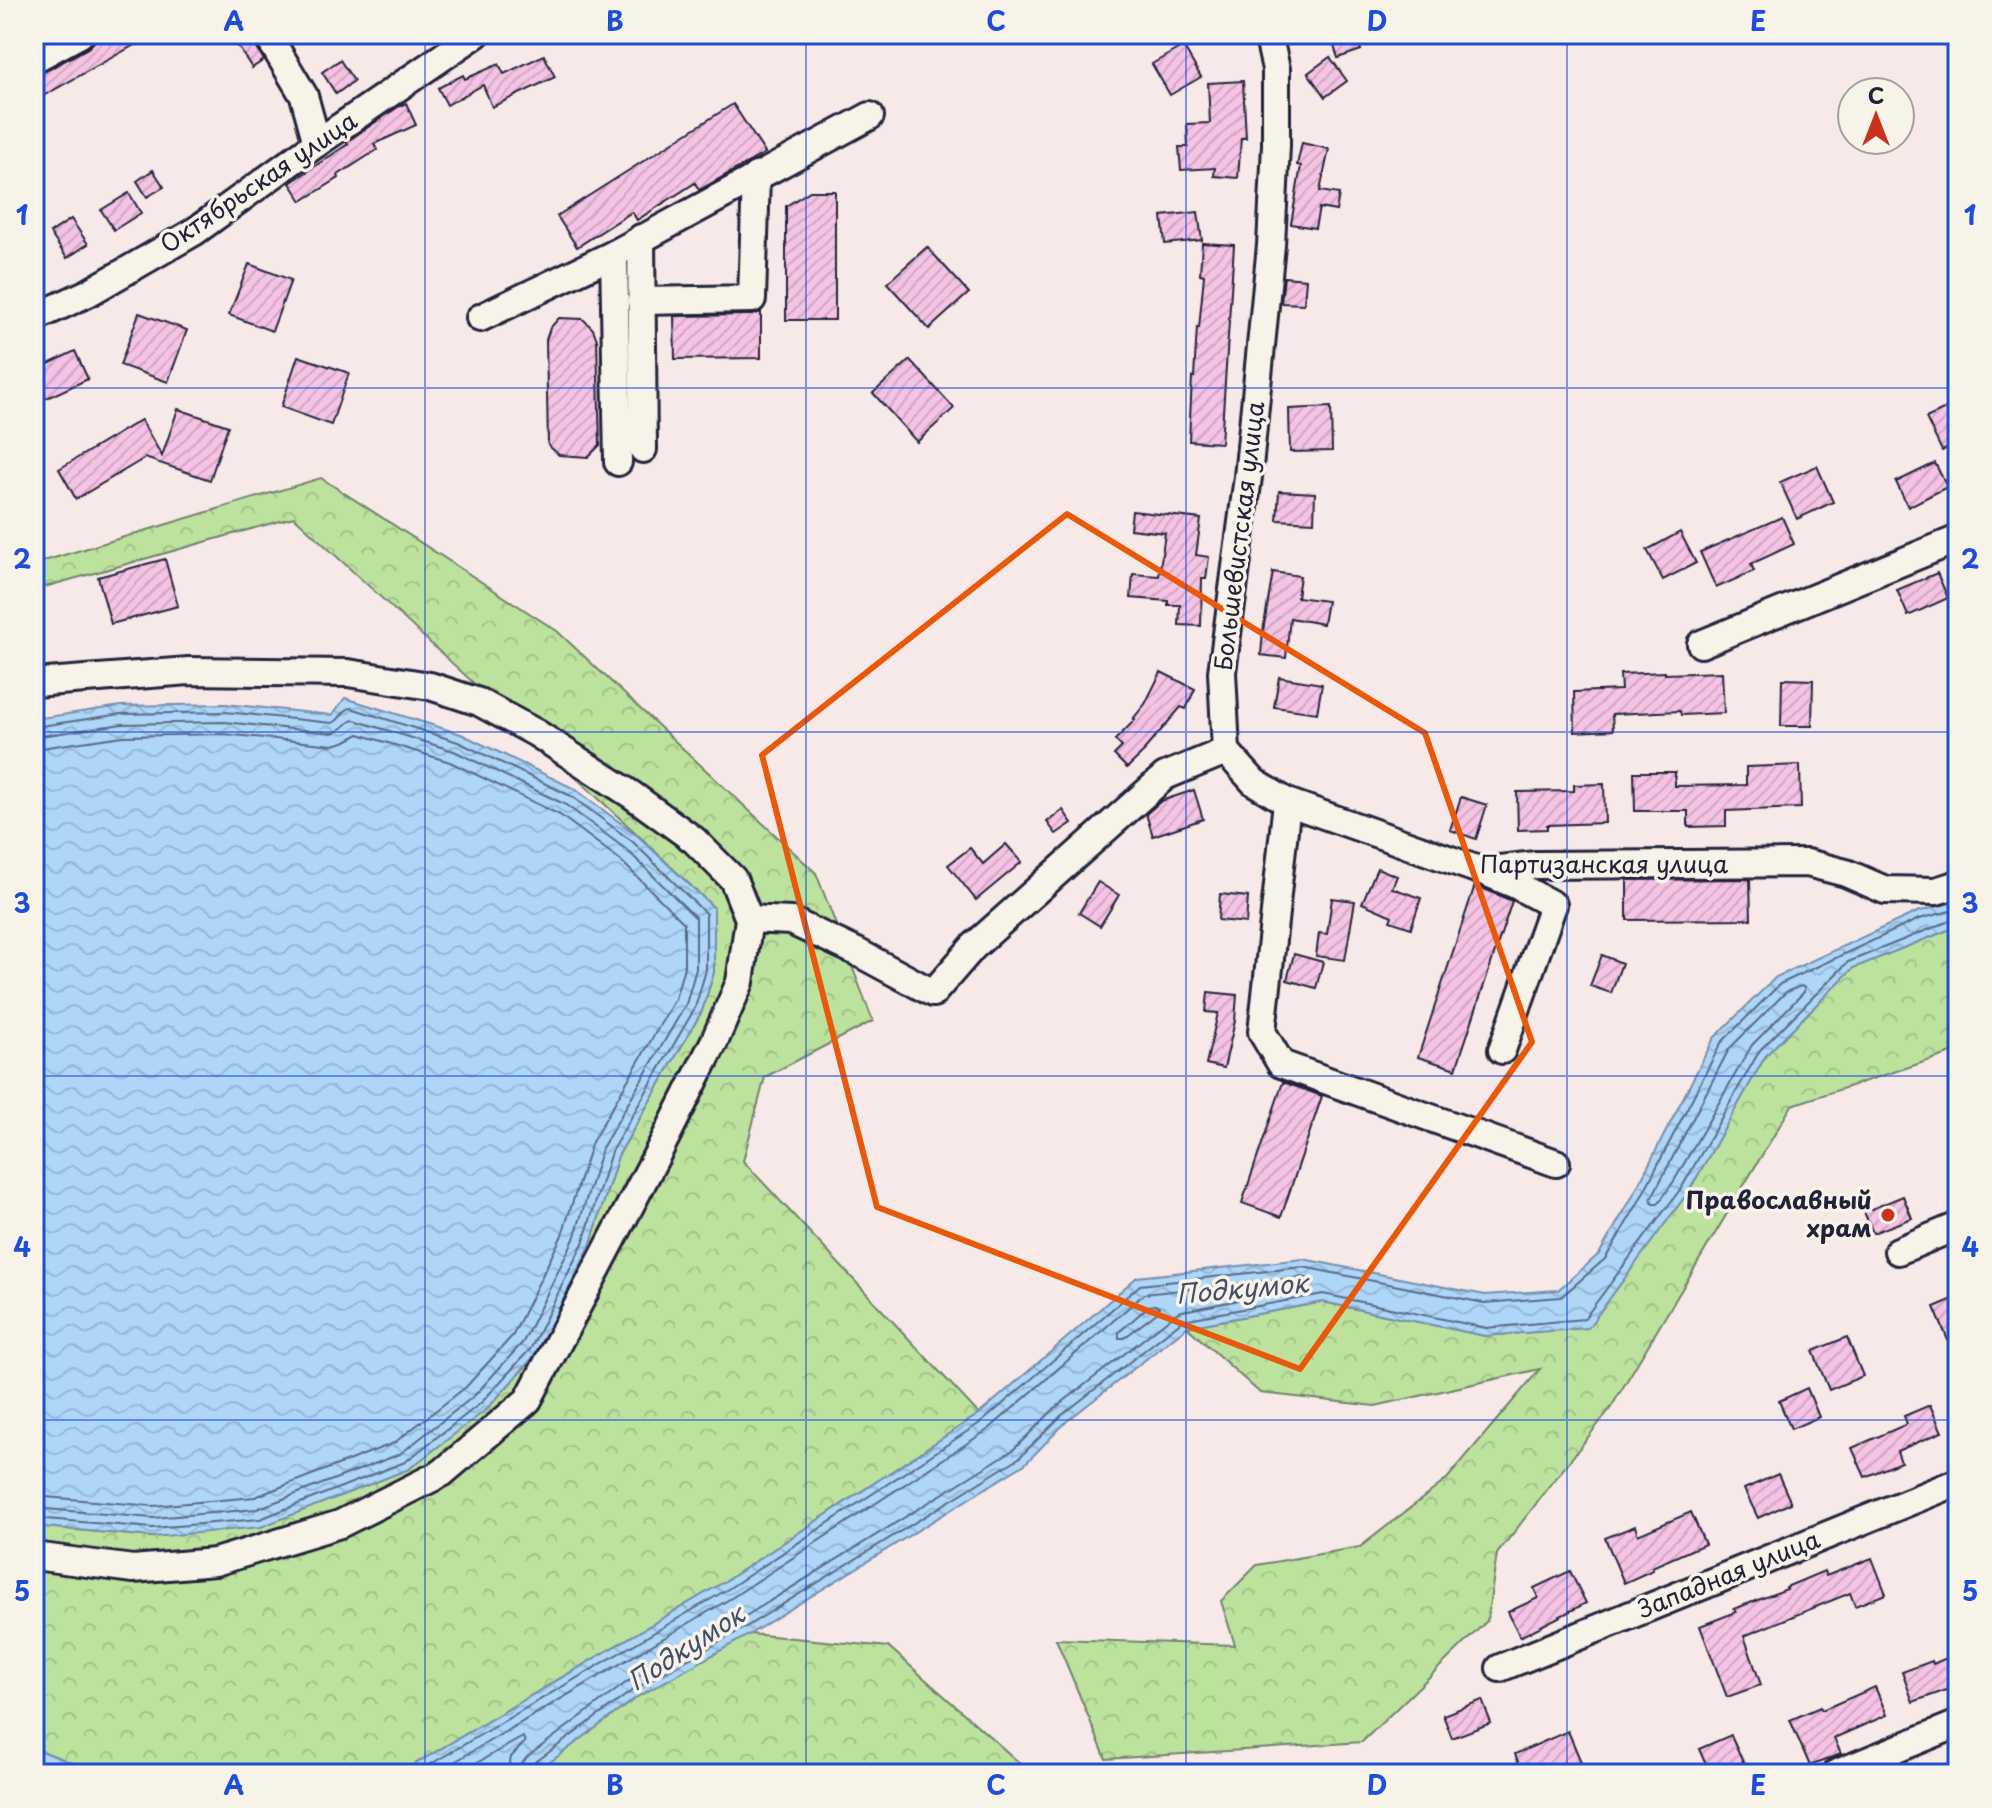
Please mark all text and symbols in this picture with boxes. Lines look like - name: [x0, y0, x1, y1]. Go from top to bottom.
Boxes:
- text: A: [224, 1, 244, 40]
- text: B: [606, 1, 624, 40]
- text: C: [986, 1, 1006, 40]
- text: D: [1367, 1, 1387, 40]
- text: E: [1750, 1, 1766, 40]
- north arrow: [1836, 76, 1916, 156]
- text: С: [1868, 78, 1884, 111]
- street label: Октябрьская улица: [152, 102, 364, 261]
- text: 1: [16, 195, 28, 234]
- text: 1: [1964, 195, 1976, 234]
- street label: Большевистская улица: [1204, 399, 1272, 672]
- text: 2: [13, 539, 31, 578]
- text: 2: [1961, 539, 1979, 578]
- street label: Партизанская улица: [1480, 845, 1728, 881]
- text: 3: [13, 883, 31, 922]
- text: 3: [1961, 883, 1979, 922]
- place label: Православный храм: [1686, 1181, 1872, 1245]
- marker: Православный храм: [1879, 1206, 1897, 1224]
- text: 4: [13, 1227, 31, 1266]
- text: 4: [1961, 1227, 1979, 1266]
- water label: Подкумок: [1174, 1262, 1312, 1313]
- street label: Западная улица: [1632, 1520, 1825, 1626]
- text: 5: [14, 1571, 30, 1610]
- text: 5: [1962, 1571, 1978, 1610]
- water label: Подкумок: [619, 1593, 754, 1699]
- text: A: [224, 1765, 244, 1804]
- text: B: [606, 1765, 624, 1804]
- text: C: [986, 1765, 1006, 1804]
- text: D: [1367, 1765, 1387, 1804]
- text: E: [1750, 1765, 1766, 1804]

